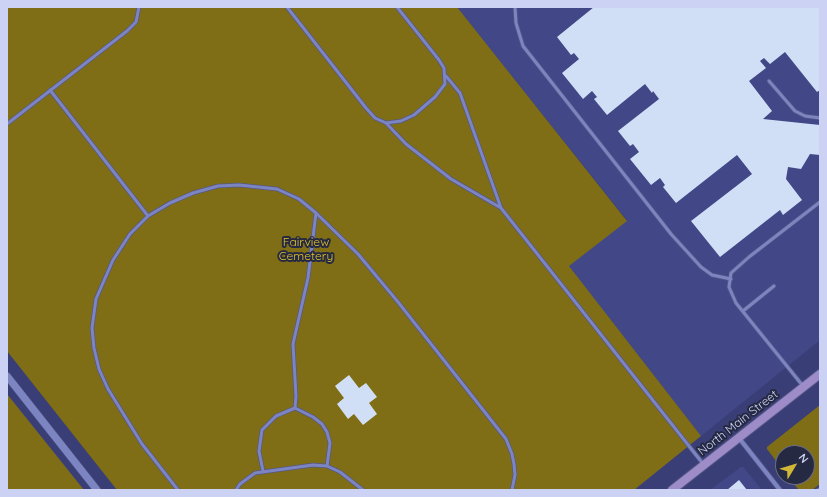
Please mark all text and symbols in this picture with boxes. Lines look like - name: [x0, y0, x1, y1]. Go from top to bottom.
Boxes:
- park label: Fairview Cemetery: [279, 235, 333, 263]
- street label: North Main Street: [695, 387, 781, 459]
- north arrow: [775, 445, 815, 485]
- text: N: [796, 451, 812, 466]

